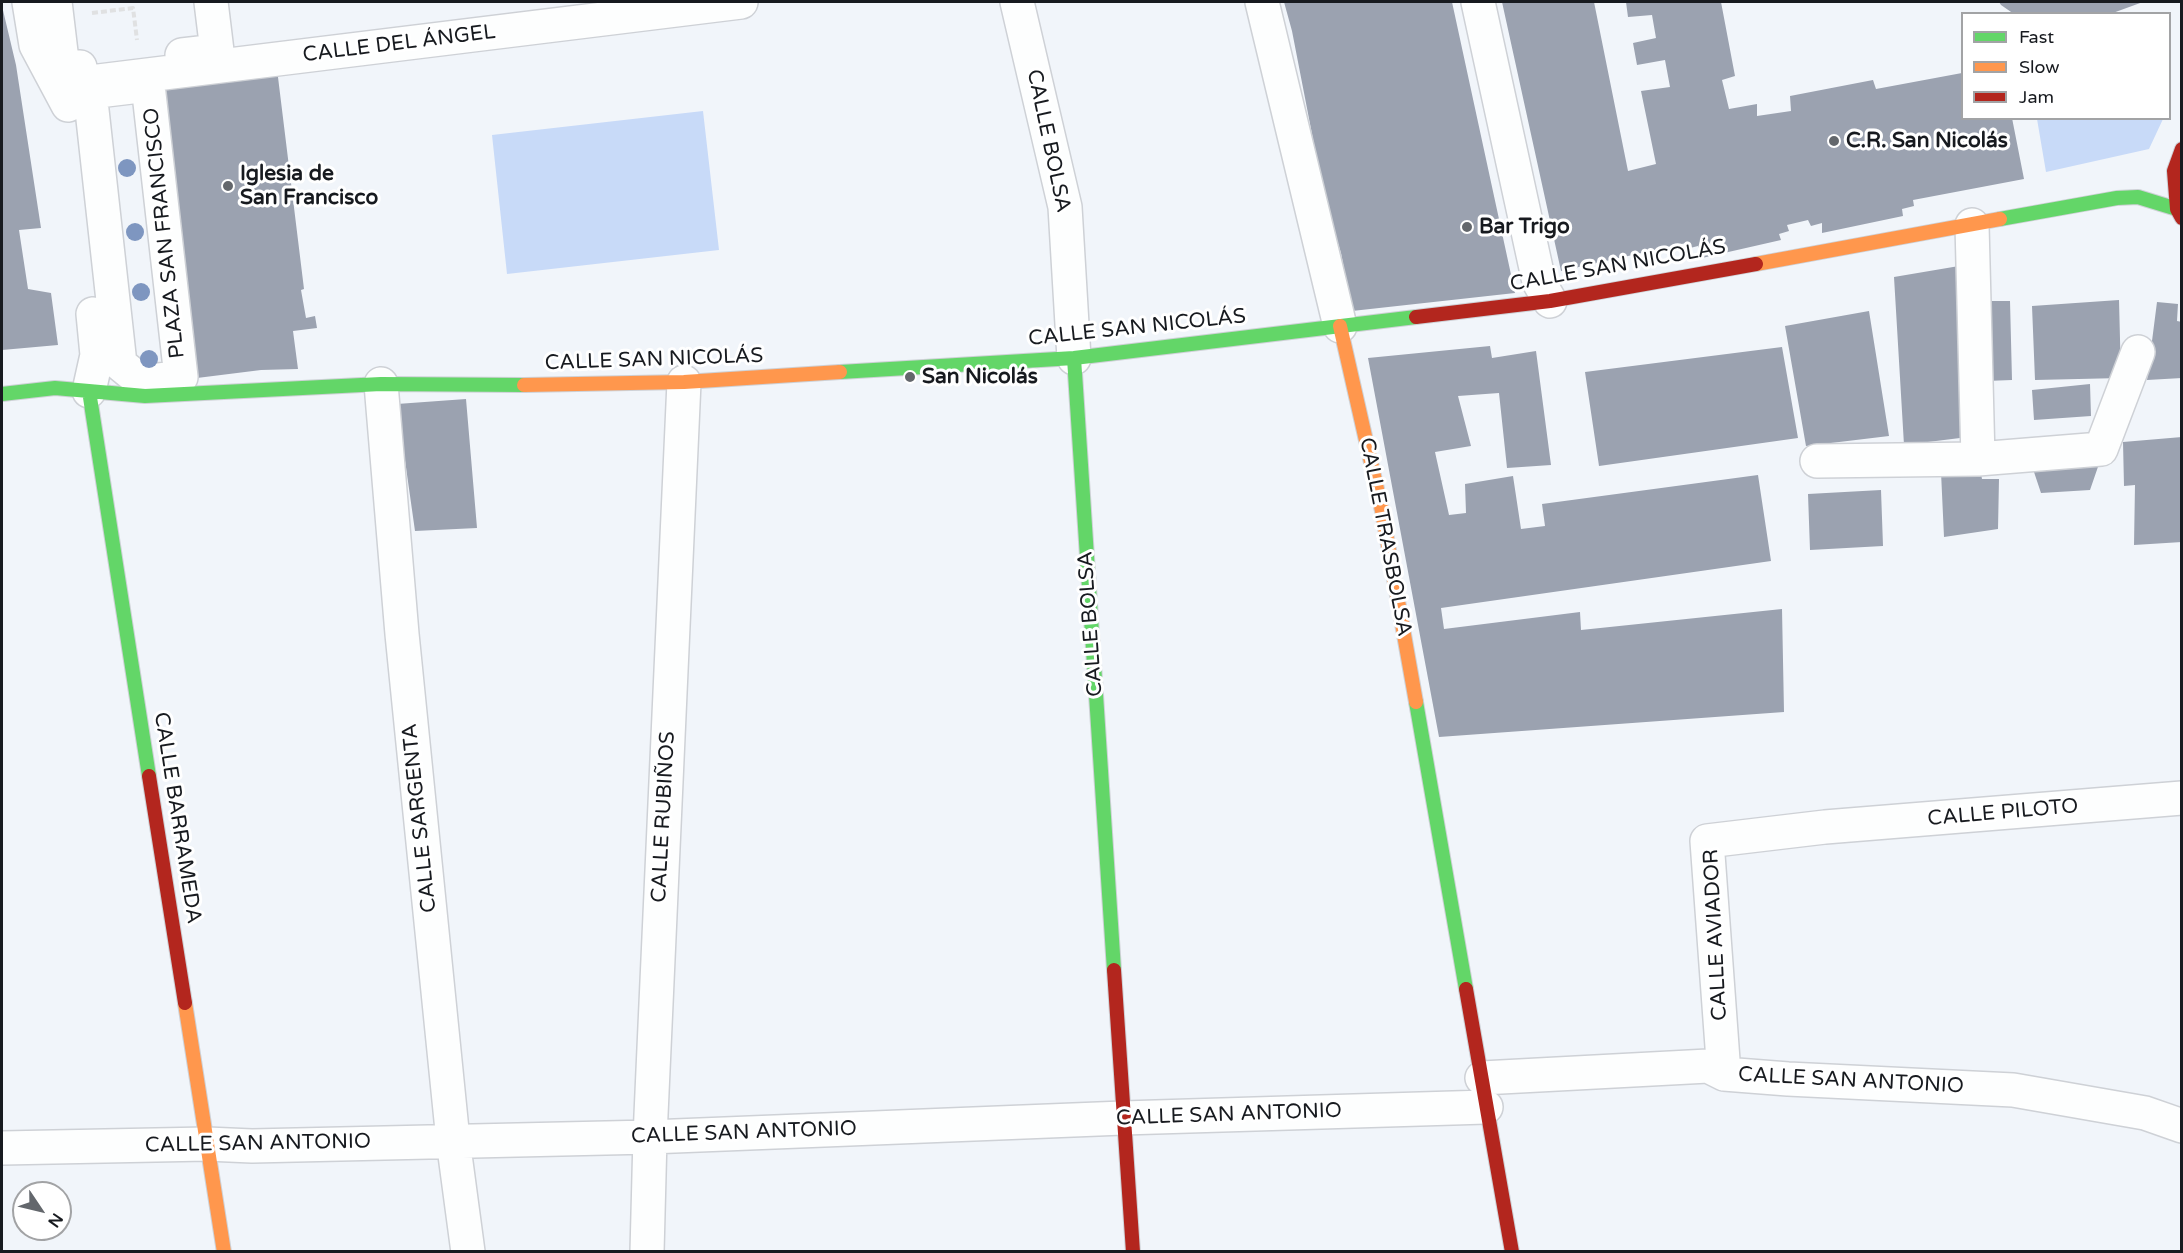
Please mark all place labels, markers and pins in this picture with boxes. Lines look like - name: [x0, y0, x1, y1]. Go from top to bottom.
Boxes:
- place label: C.R. San Nicolás: [1846, 128, 2008, 154]
- marker: C.R. San Nicolás: [1827, 134, 1841, 148]
- place label: Iglesia de San Francisco: [240, 161, 378, 211]
- marker: Iglesia de San Francisco: [221, 179, 235, 193]
- place label: Bar Trigo: [1479, 214, 1570, 240]
- marker: Bar Trigo: [1460, 220, 1474, 234]
- place label: San Nicolás: [922, 364, 1038, 390]
- marker: San Nicolás: [903, 370, 917, 384]

